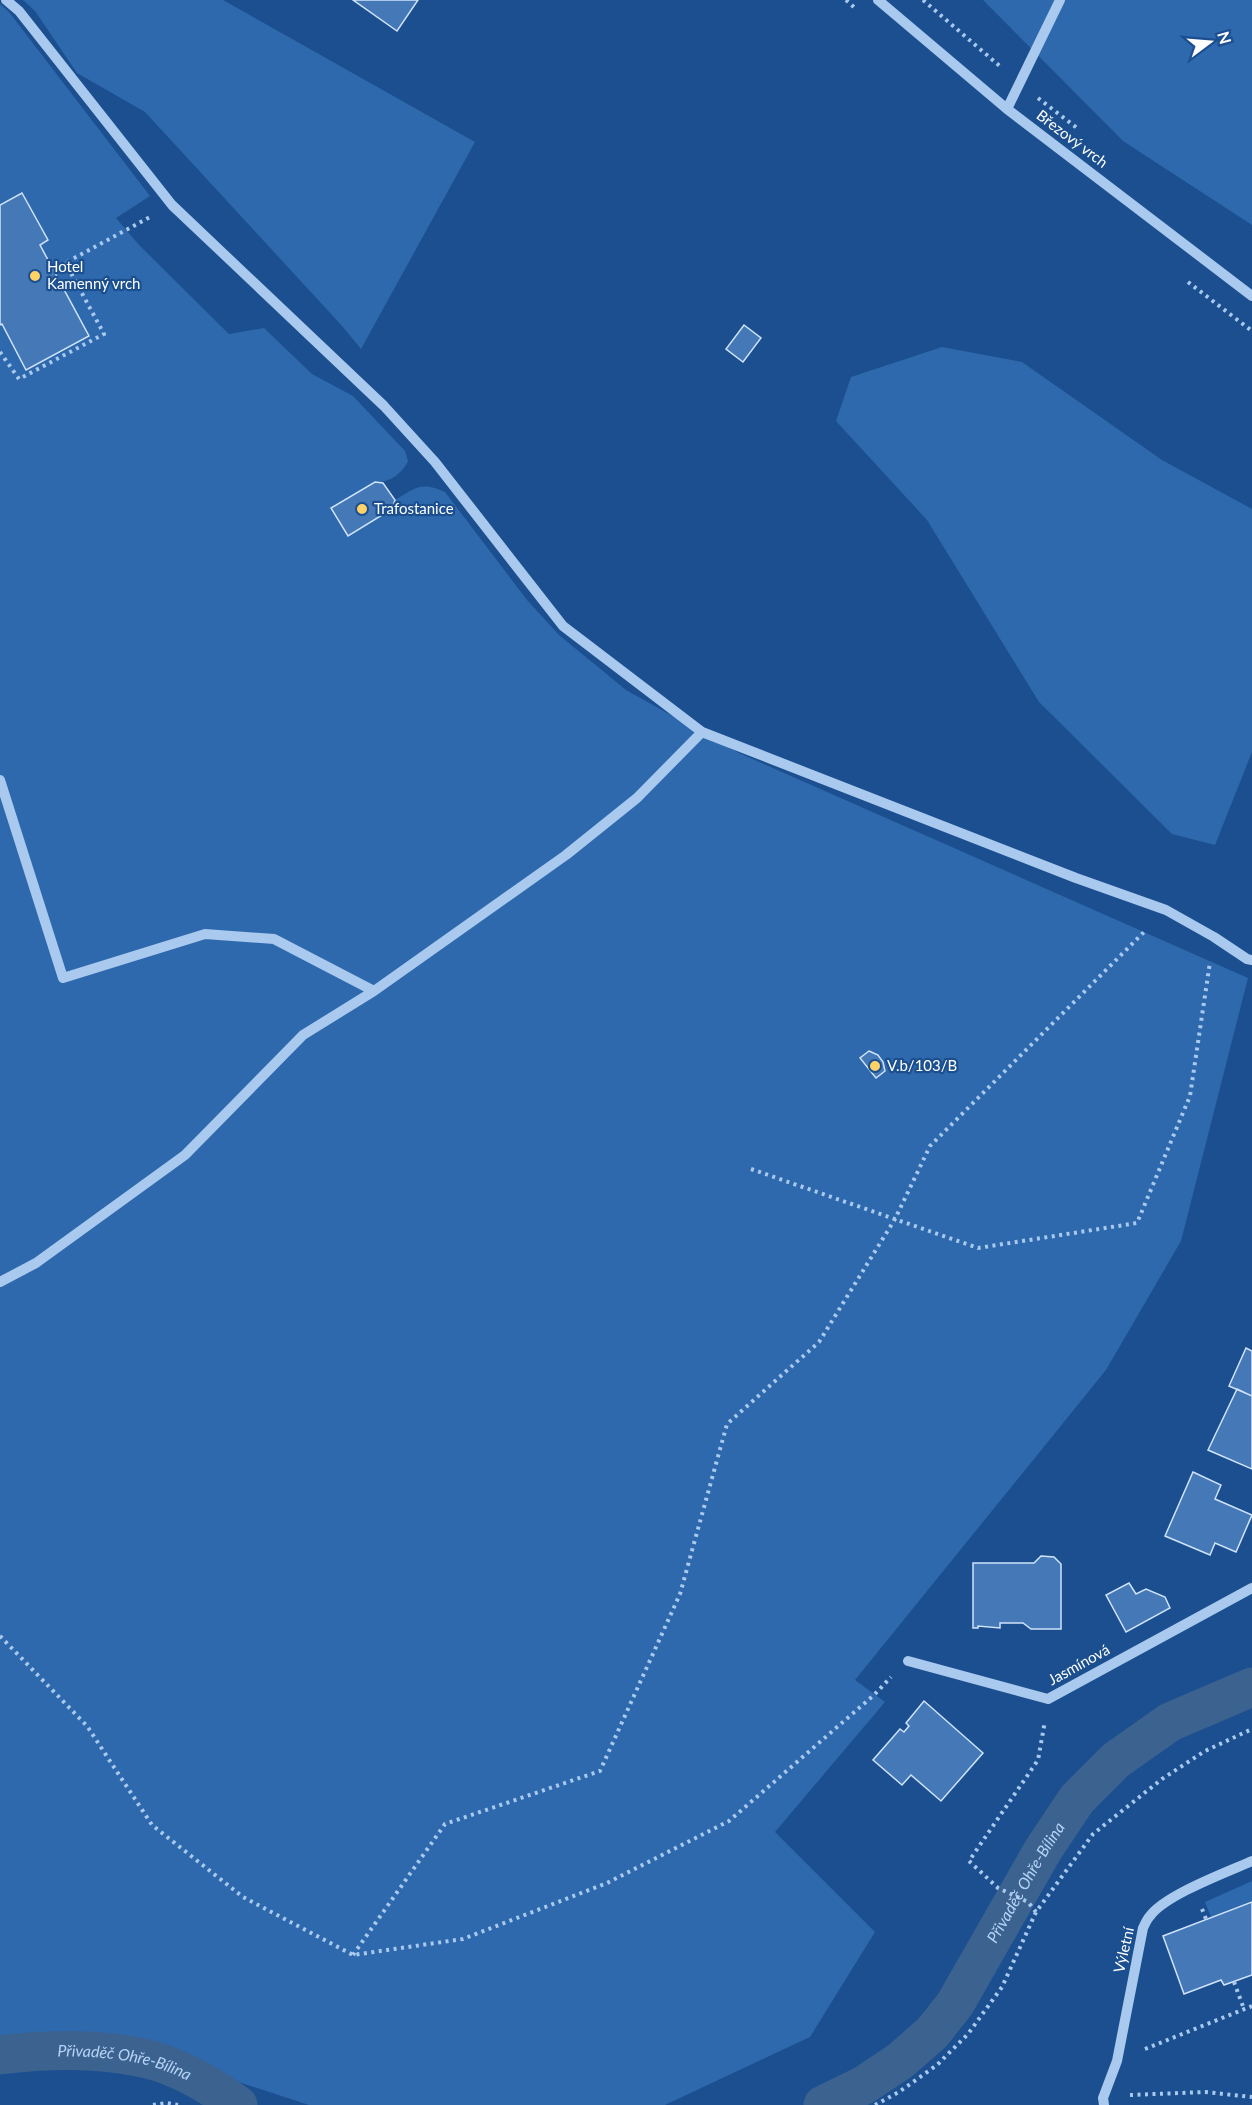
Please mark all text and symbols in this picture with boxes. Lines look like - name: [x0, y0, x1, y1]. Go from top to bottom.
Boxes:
- north arrow: [1180, 12, 1240, 72]
- text: N: [1214, 29, 1236, 46]
- street label: Březový vrch: [1033, 106, 1112, 171]
- place label: Hotel Kamenný vrch: [47, 257, 140, 292]
- marker: Hotel Kamenný vrch: [28, 269, 42, 283]
- place label: Trafostanice: [374, 499, 454, 517]
- marker: Trafostanice: [355, 502, 369, 516]
- place label: V.b/103/B: [887, 1056, 957, 1074]
- marker: V.b/103/B: [868, 1059, 882, 1073]
- street label: Jasmínová: [1045, 1640, 1112, 1688]
- water label: Přivaděč Ohře-Bílina: [982, 1818, 1068, 1946]
- street label: Výletní: [1109, 1924, 1137, 1974]
- water label: Přivaděč Ohře-Bílina: [57, 2040, 195, 2083]

